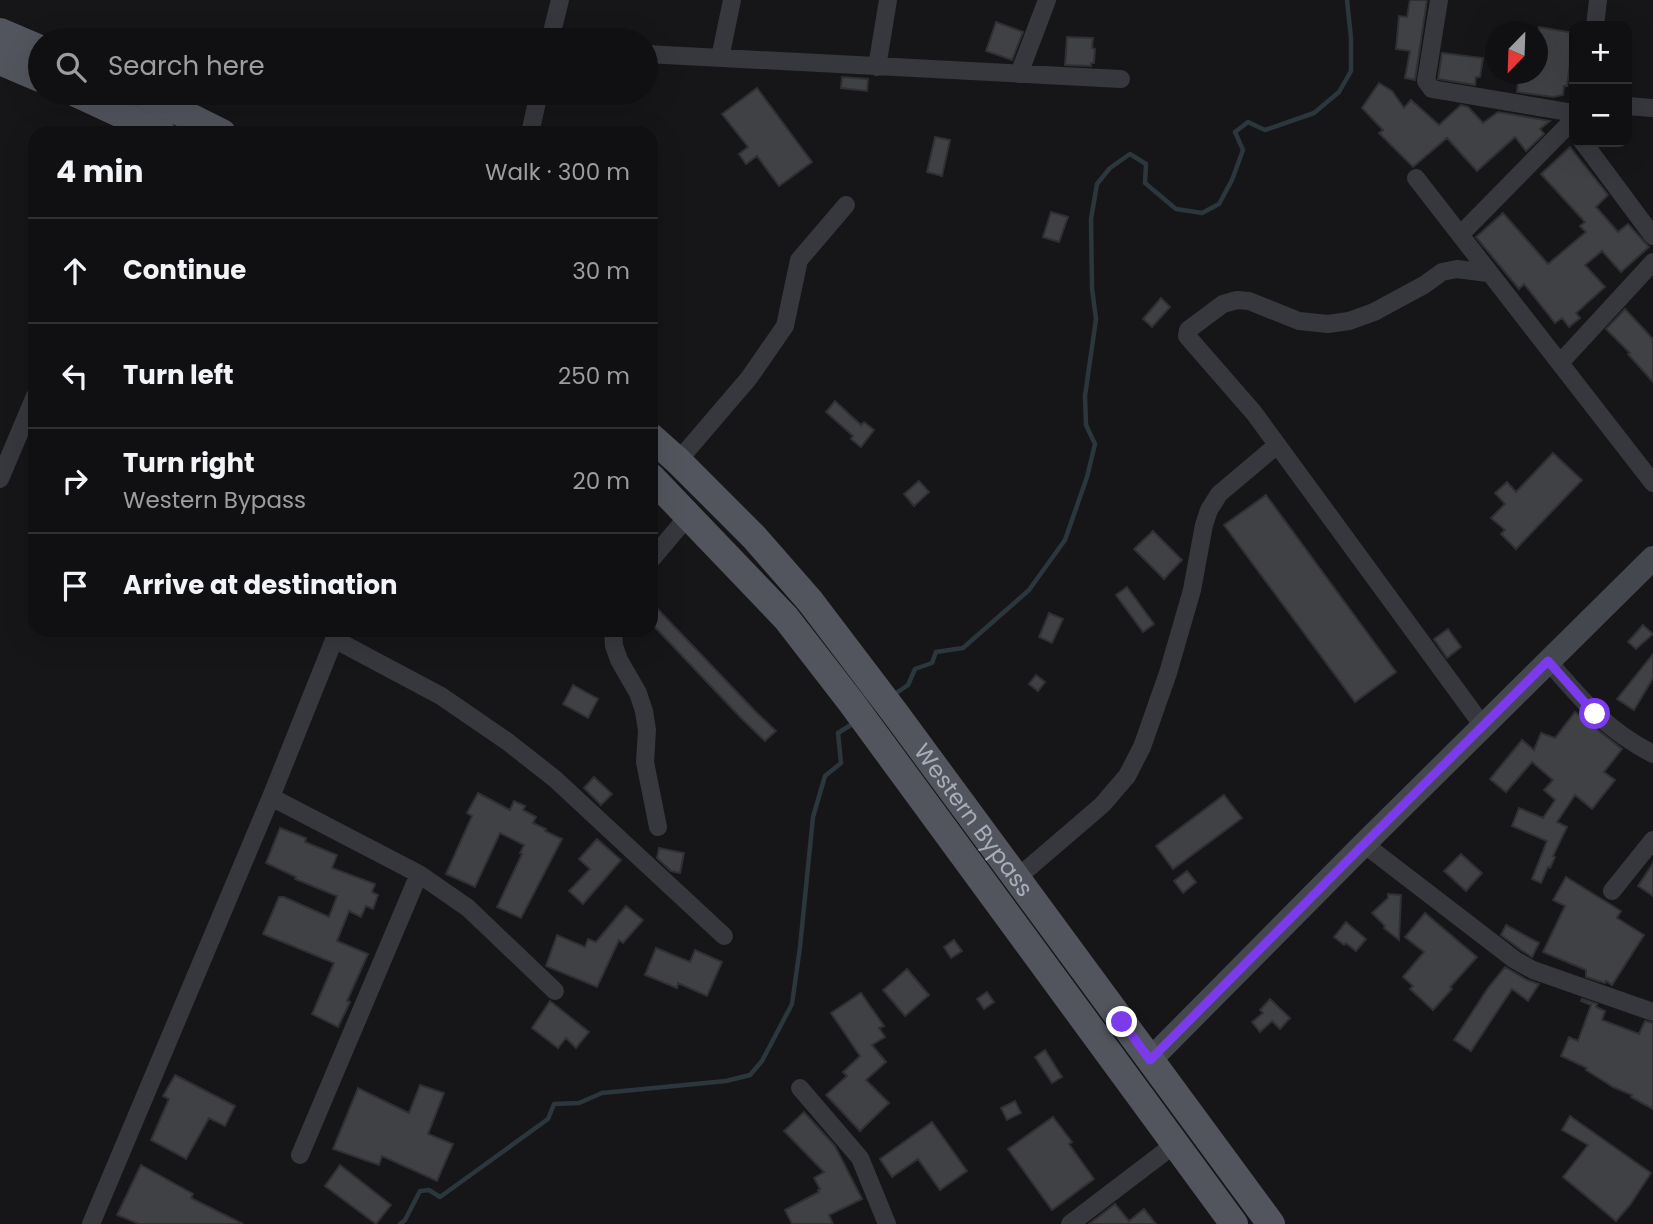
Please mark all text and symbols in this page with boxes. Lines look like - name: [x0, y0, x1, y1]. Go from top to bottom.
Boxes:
- north arrow: [1485, 21, 1548, 84]
- map controls: [1569, 21, 1632, 147]
- button: +: [1569, 21, 1632, 84]
- search box: [28, 28, 658, 105]
- icon: search: [52, 48, 90, 86]
- text: Search here: [108, 48, 265, 84]
- button: −: [1569, 84, 1632, 147]
- text: 4 min: [56, 150, 144, 193]
- text: Walk · 300 m: [485, 156, 630, 188]
- icon: ahead: [56, 252, 94, 290]
- text: Continue: [123, 252, 246, 288]
- text: 30 m: [572, 255, 630, 287]
- icon: left: [56, 357, 94, 395]
- text: Turn left: [123, 357, 234, 393]
- text: 250 m: [558, 360, 630, 392]
- text: Turn right: [123, 445, 255, 481]
- icon: right: [56, 462, 94, 500]
- text: 20 m: [572, 465, 630, 497]
- text: Western Bypass: [123, 484, 306, 516]
- icon: arrive: [56, 567, 94, 605]
- text: Arrive at destination: [123, 567, 398, 603]
- route start: [1579, 698, 1610, 729]
- street label: Western Bypass: [907, 737, 1041, 903]
- route end: [1106, 1006, 1137, 1037]

